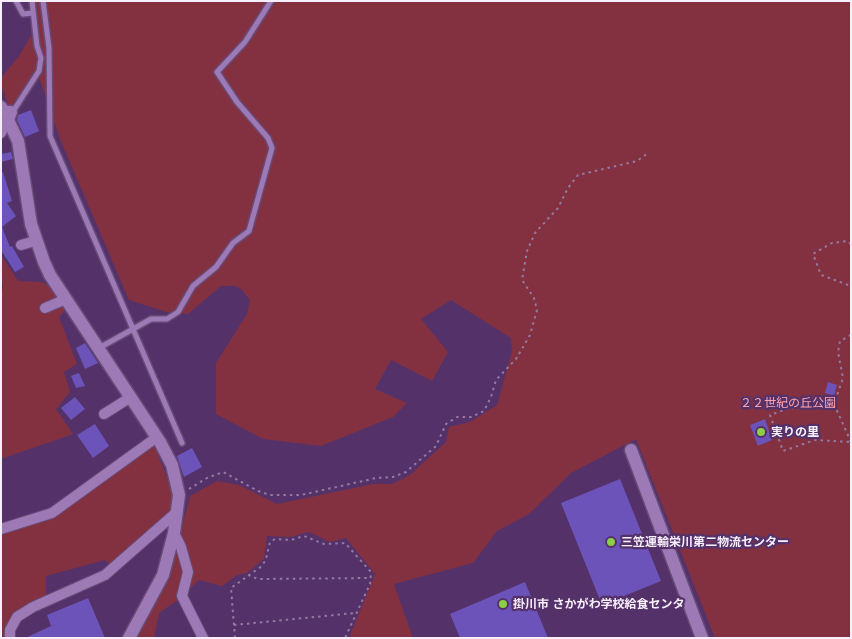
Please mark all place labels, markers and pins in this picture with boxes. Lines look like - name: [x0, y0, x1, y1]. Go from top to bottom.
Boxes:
- place label: 実りの里: [771, 425, 819, 439]
- marker: 実りの里: [755, 426, 767, 438]
- place label: 三笠運輸栄川第二物流センター: [621, 535, 789, 549]
- marker: 三笠運輸栄川第二物流センター: [605, 536, 617, 548]
- place label: 掛川市 さかがわ学校給食センタ: [513, 597, 684, 611]
- marker: 掛川市 さかがわ学校給食センタ: [497, 598, 509, 610]

